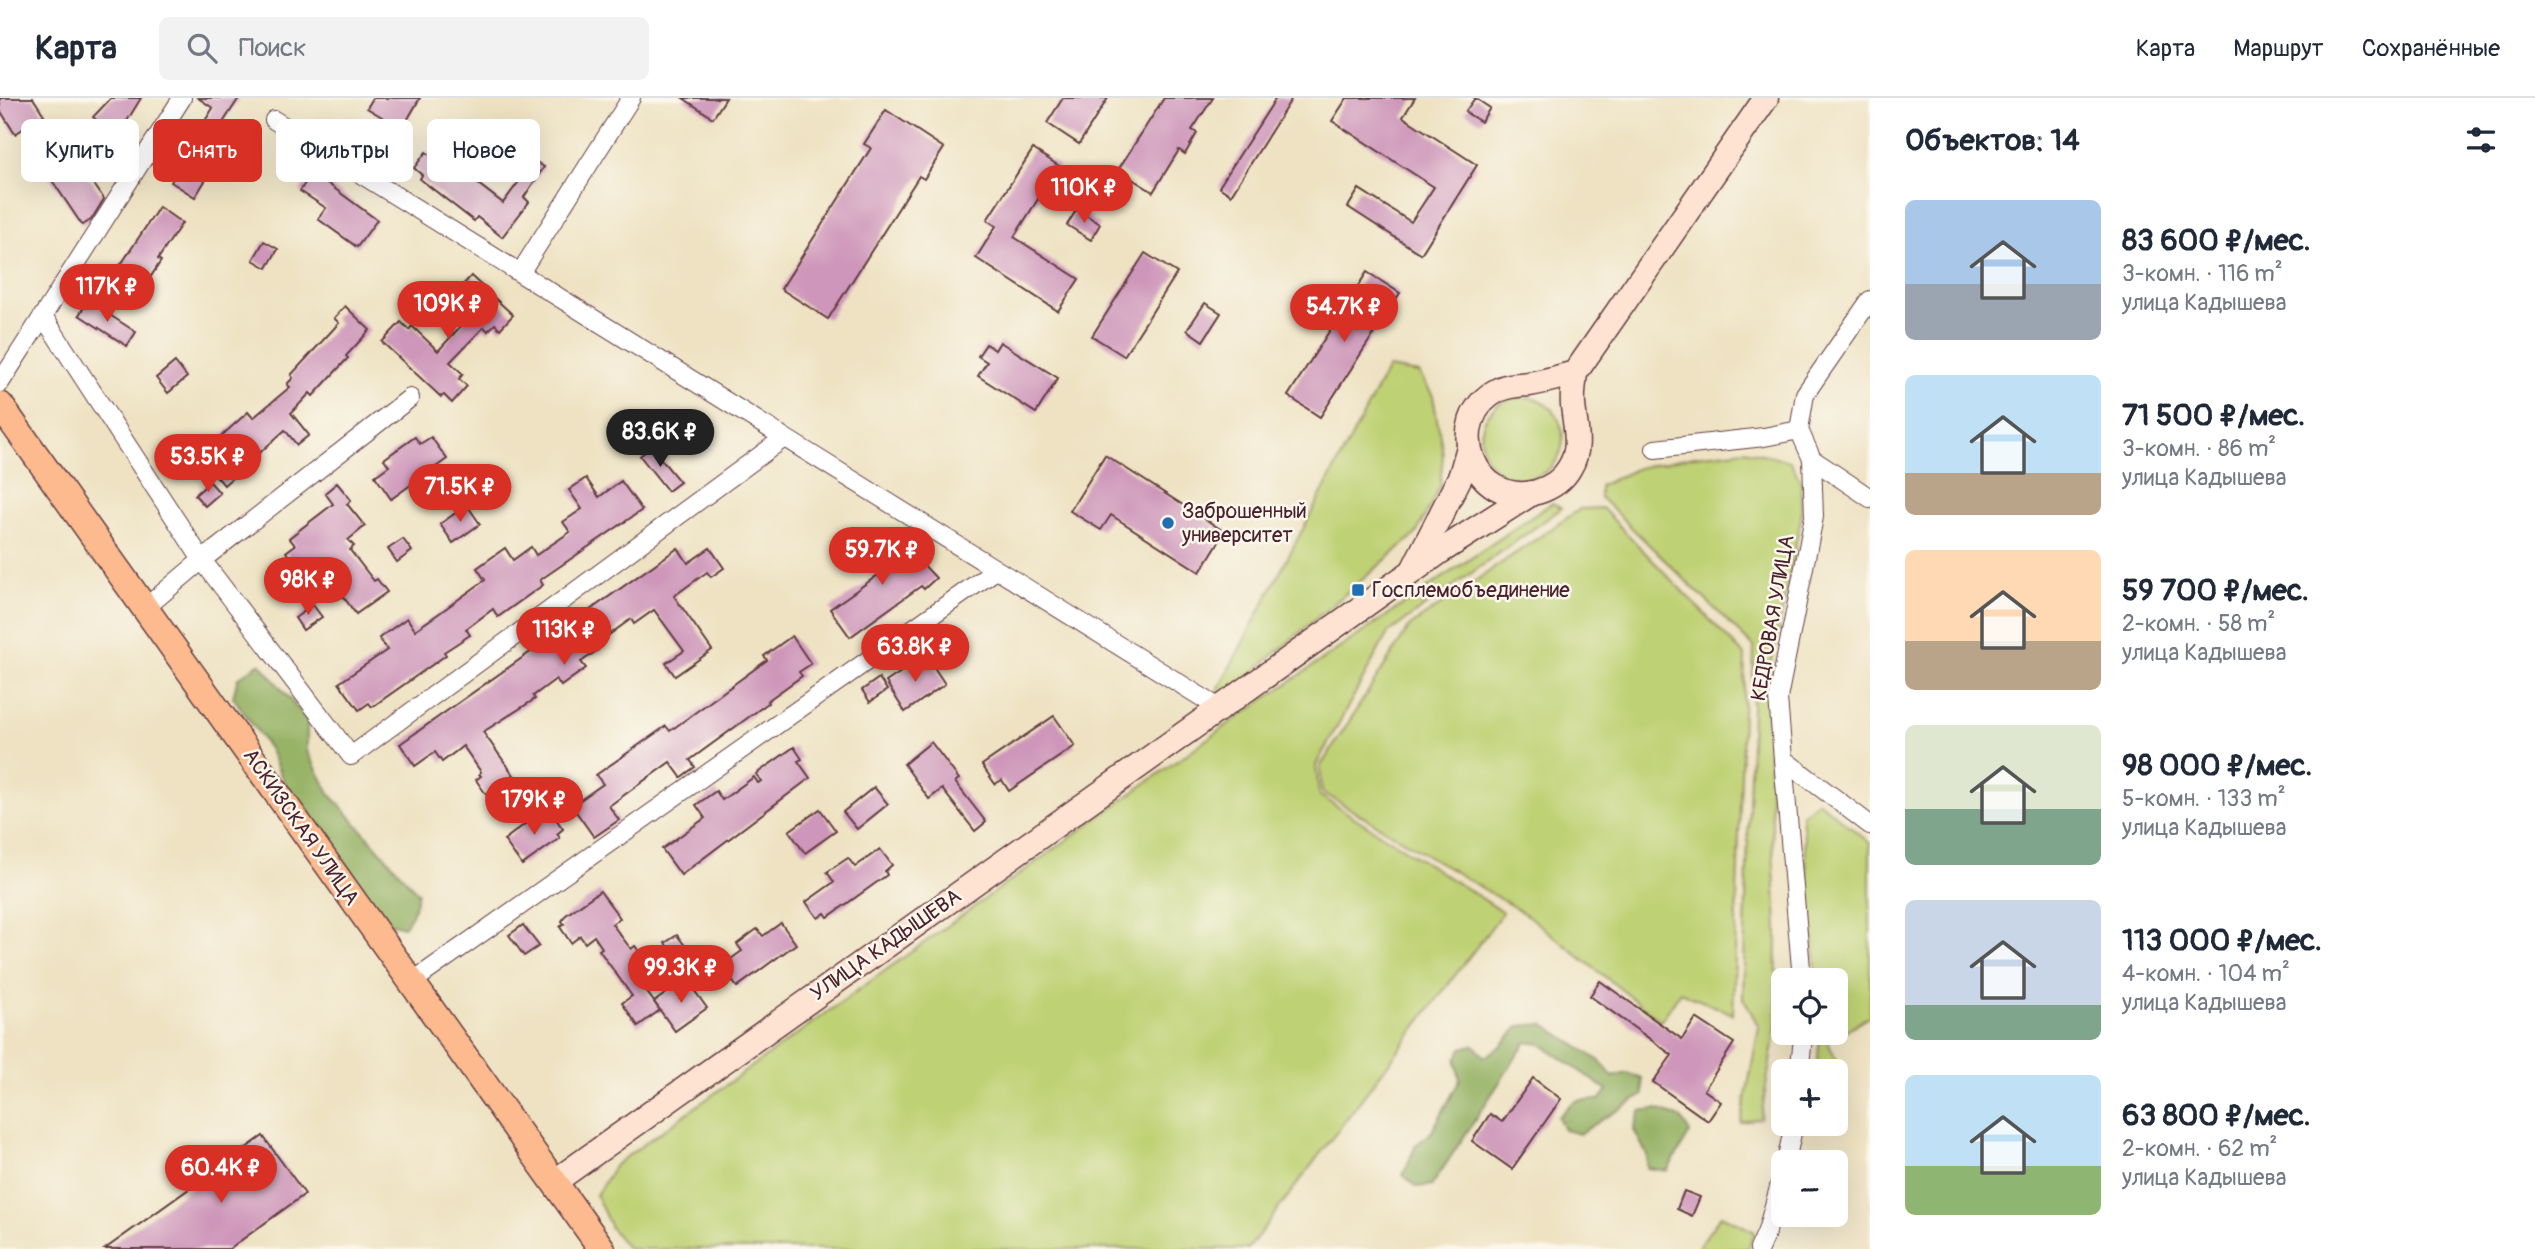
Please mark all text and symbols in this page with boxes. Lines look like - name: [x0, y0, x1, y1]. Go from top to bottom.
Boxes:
- search box: [159, 17, 649, 80]
- text: Карта: [35, 28, 117, 69]
- icon: search: [183, 29, 221, 67]
- text: Поиск: [239, 32, 307, 64]
- text: Карта: [2136, 34, 2195, 63]
- text: Маршрут: [2233, 34, 2324, 63]
- text: Сохранённые: [2362, 34, 2500, 63]
- chip: Купить: [21, 119, 139, 182]
- chip: Снять: [153, 119, 262, 182]
- chip: Фильтры: [276, 119, 413, 182]
- chip: Новое: [427, 119, 540, 182]
- icon: filters: [2462, 121, 2500, 159]
- text: Объектов: 14: [1905, 122, 2080, 159]
- pin: 110K ₽: [1027, 166, 1141, 225]
- text: 110K ₽: [1051, 173, 1117, 202]
- text: 83 600 ₽/мес.: [2122, 222, 2310, 259]
- icon: home: [1961, 228, 2045, 312]
- text: 3-комн. · 116 m²: [2122, 259, 2283, 288]
- pin: 117K ₽: [50, 264, 164, 324]
- text: 117K ₽: [76, 272, 138, 301]
- pin: 109K ₽: [391, 282, 505, 341]
- pin: 54.7K ₽: [1279, 285, 1409, 344]
- text: улица Кадышева: [2122, 288, 2286, 317]
- text: 109K ₽: [413, 289, 483, 318]
- text: 54.7K ₽: [1306, 292, 1382, 321]
- text: 71 500 ₽/мес.: [2122, 397, 2305, 434]
- icon: home: [1961, 403, 2045, 487]
- pin: 83.6K ₽: [595, 410, 725, 469]
- text: 83.6K ₽: [622, 417, 698, 446]
- pin: 53.5K ₽: [143, 434, 273, 494]
- text: 3-комн. · 86 m²: [2122, 434, 2276, 463]
- text: 53.5K ₽: [170, 442, 246, 471]
- text: улица Кадышева: [2122, 463, 2286, 492]
- pin: 71.5K ₽: [395, 464, 525, 524]
- text: 71.5K ₽: [424, 472, 496, 501]
- place label: Заброшенный университет: [1181, 498, 1307, 549]
- marker: Заброшенный университет: [1160, 515, 1176, 531]
- pin: 59.7K ₽: [817, 528, 947, 587]
- street label: КЕДРОВАЯ УЛИЦА: [1745, 533, 1801, 703]
- text: 59.7K ₽: [845, 535, 919, 564]
- pin: 98K ₽: [259, 558, 357, 617]
- text: 98K ₽: [280, 565, 336, 594]
- text: 59 700 ₽/мес.: [2122, 572, 2309, 609]
- place label: Госплемобъединение: [1372, 577, 1570, 604]
- icon: home: [1961, 578, 2045, 662]
- marker: Госплемобъединение: [1350, 582, 1366, 598]
- pin: 113K ₽: [507, 608, 621, 667]
- text: 2-комн. · 58 m²: [2122, 609, 2275, 638]
- text: 113K ₽: [532, 615, 596, 644]
- pin: 63.8K ₽: [850, 624, 980, 684]
- text: 63.8K ₽: [877, 632, 953, 661]
- text: улица Кадышева: [2122, 638, 2286, 667]
- street label: АСКИЗСКАЯ УЛИЦА: [237, 743, 365, 911]
- text: 98 000 ₽/мес.: [2122, 747, 2312, 784]
- icon: home: [1961, 753, 2045, 837]
- pin: 179K ₽: [477, 778, 591, 837]
- text: 5-комн. · 133 m²: [2122, 784, 2286, 813]
- text: 179K ₽: [501, 785, 567, 814]
- text: улица Кадышева: [2122, 813, 2286, 842]
- street label: УЛИЦА КАДЫШЕВА: [805, 883, 967, 1007]
- text: 113 000 ₽/мес.: [2122, 922, 2322, 959]
- icon: home: [1961, 928, 2045, 1012]
- pin: 99.3K ₽: [616, 946, 746, 1005]
- text: 99.3K ₽: [644, 953, 718, 982]
- text: 4-комн. · 104 m²: [2122, 959, 2290, 988]
- map controls: [1771, 968, 1848, 1227]
- button: locate: [1771, 968, 1848, 1045]
- text: улица Кадышева: [2122, 988, 2286, 1017]
- button: +: [1771, 1059, 1848, 1136]
- text: 63 800 ₽/мес.: [2122, 1097, 2310, 1134]
- icon: home: [1961, 1103, 2045, 1187]
- text: 2-комн. · 62 m²: [2122, 1134, 2277, 1163]
- pin: 60.4K ₽: [156, 1146, 286, 1205]
- button: −: [1771, 1150, 1848, 1227]
- text: 60.4K ₽: [181, 1153, 261, 1182]
- text: улица Кадышева: [2122, 1163, 2286, 1192]

